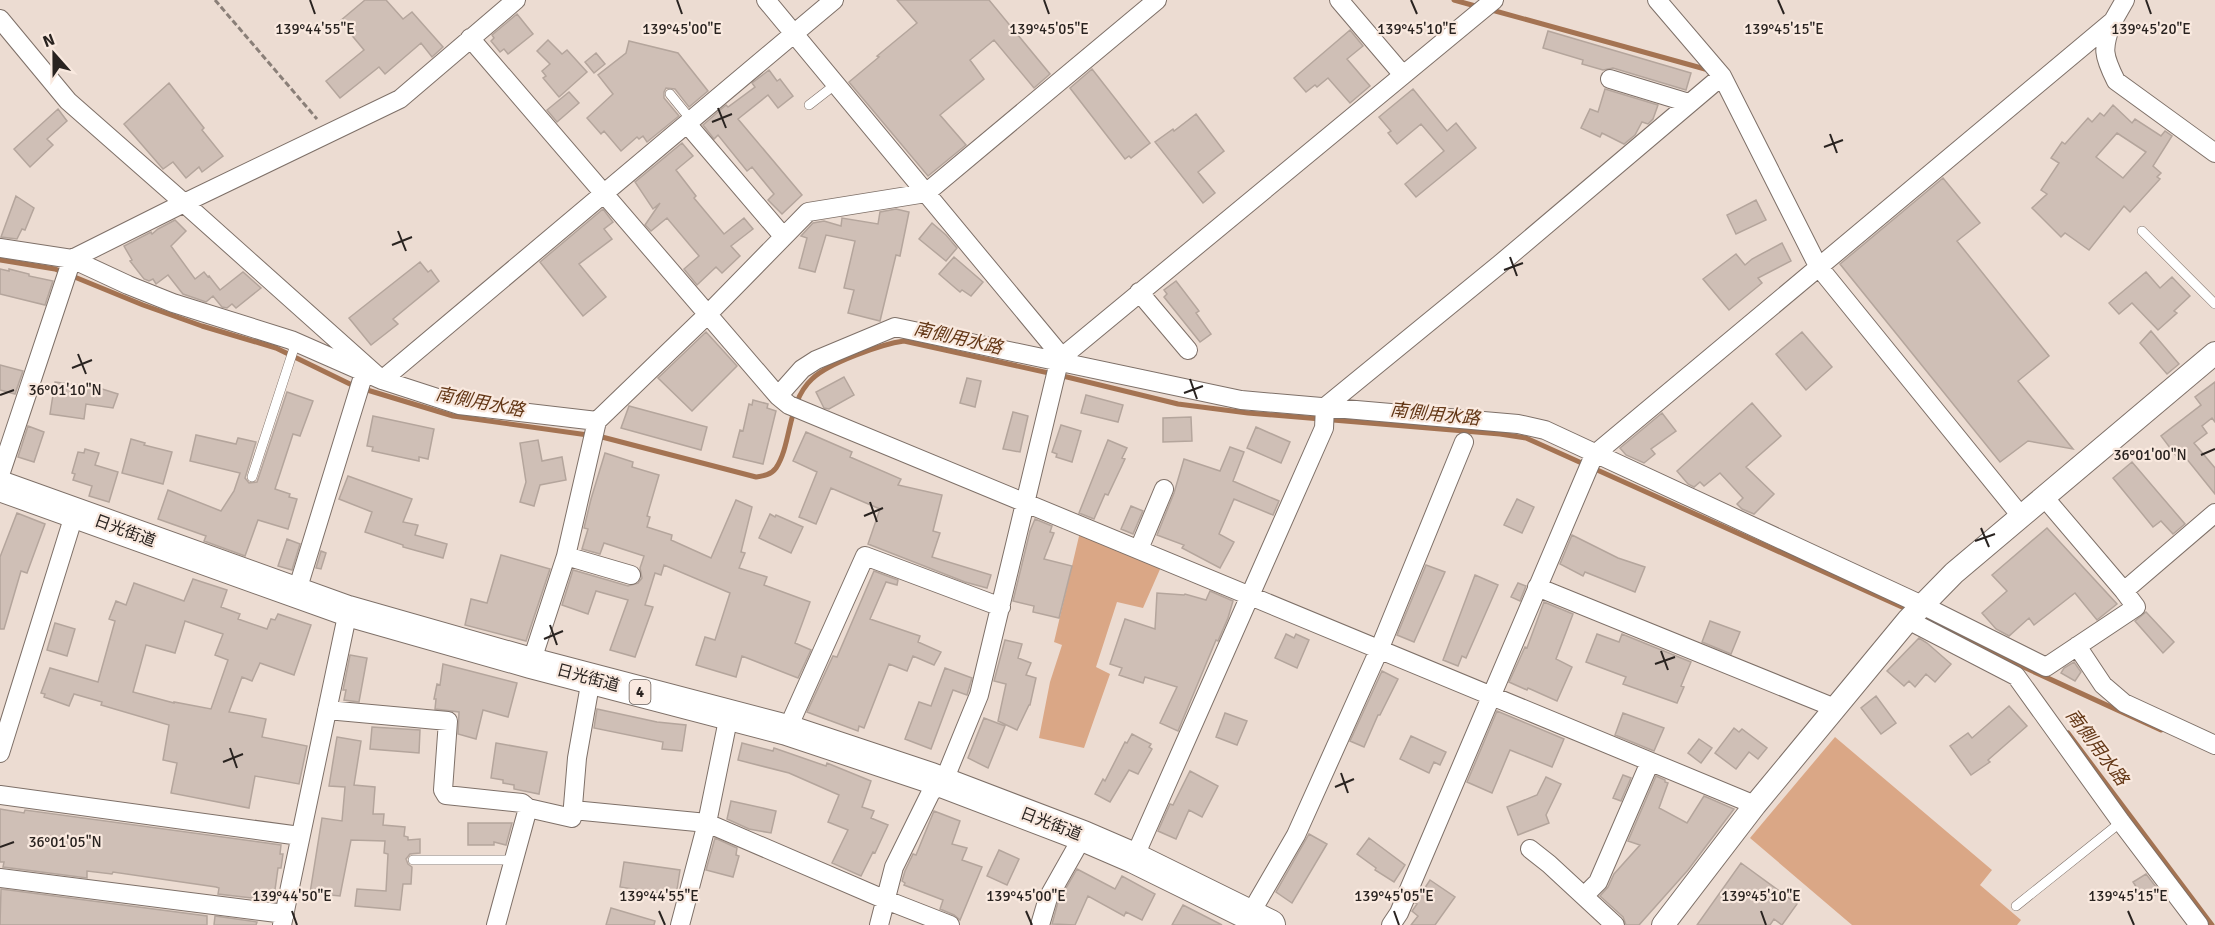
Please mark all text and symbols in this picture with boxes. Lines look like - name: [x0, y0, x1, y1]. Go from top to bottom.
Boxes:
- text: 139°44'55"E: [275, 20, 355, 38]
- text: 139°45'00"E: [642, 20, 722, 38]
- text: 139°45'05"E: [1009, 20, 1089, 38]
- text: 139°45'10"E: [1377, 20, 1457, 38]
- text: 139°45'15"E: [1744, 20, 1824, 38]
- text: 139°45'20"E: [2111, 20, 2191, 38]
- north arrow: [24, 24, 84, 84]
- text: N: [40, 30, 58, 52]
- water label: 南側用水路: [912, 317, 1006, 359]
- text: 36°01'10"N: [28, 381, 102, 399]
- water label: 南側用水路: [434, 383, 528, 422]
- water label: 南側用水路: [1389, 398, 1483, 430]
- text: 36°01'00"N: [2113, 446, 2187, 464]
- street label: 日光街道: [92, 511, 158, 551]
- street label: 日光街道: [554, 660, 622, 696]
- road number: 4: [630, 680, 650, 704]
- water label: 南側用水路: [2061, 704, 2134, 791]
- street label: 日光街道: [1018, 803, 1084, 845]
- text: 36°01'05"N: [28, 833, 102, 851]
- text: 139°44'50"E: [252, 887, 332, 905]
- text: 139°44'55"E: [619, 887, 699, 905]
- text: 139°45'00"E: [986, 887, 1066, 905]
- text: 139°45'05"E: [1354, 887, 1434, 905]
- text: 139°45'10"E: [1721, 887, 1801, 905]
- text: 139°45'15"E: [2088, 887, 2168, 905]

